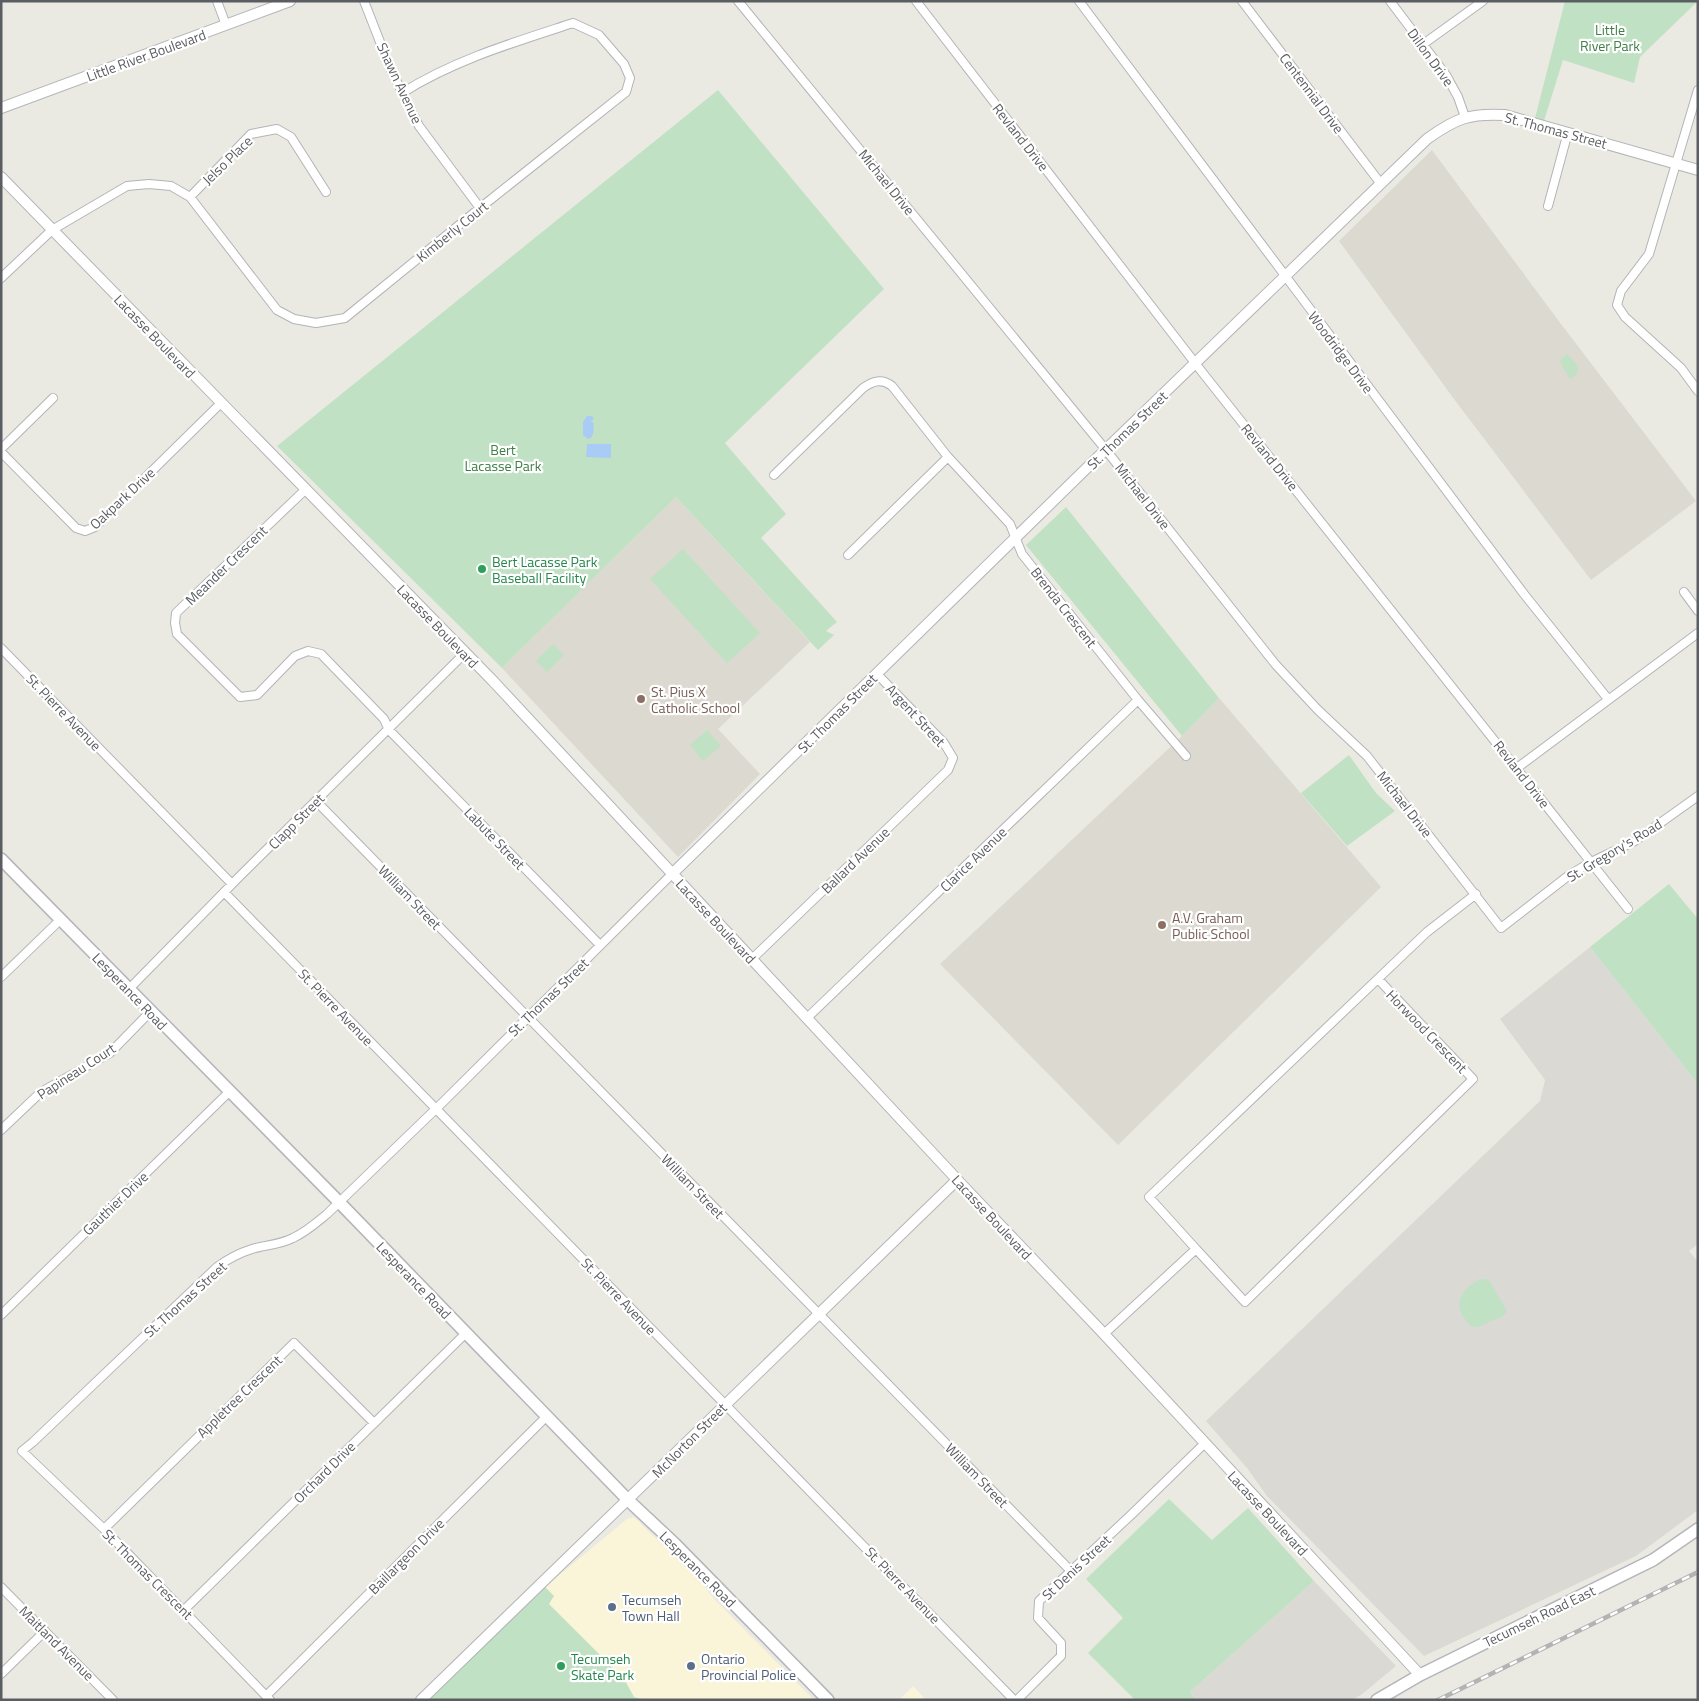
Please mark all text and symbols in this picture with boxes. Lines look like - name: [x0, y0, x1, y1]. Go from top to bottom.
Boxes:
- park label: Little River Park: [1580, 19, 1640, 56]
- street label: Little River Boulevard: [83, 24, 209, 86]
- street label: Dillon Drive: [1403, 24, 1459, 90]
- street label: Shawn Avenue: [372, 39, 428, 127]
- street label: Centennial Drive: [1275, 48, 1349, 138]
- street label: Revland Drive: [988, 99, 1054, 175]
- street label: St. Thomas Street: [1502, 106, 1610, 154]
- street label: Jelso Place: [197, 131, 257, 189]
- street label: Michael Drive: [854, 145, 920, 219]
- street label: Kimberly Court: [412, 195, 493, 267]
- street label: Lacasse Boulevard: [109, 289, 201, 383]
- street label: Woodridge Drive: [1303, 307, 1379, 397]
- street label: St. Thomas Street: [1082, 386, 1172, 474]
- street label: Revland Drive: [1236, 419, 1304, 495]
- park label: Bert Lacasse Park: [465, 439, 542, 476]
- street label: Michael Drive: [1110, 458, 1176, 534]
- street label: Oakpark Drive: [85, 462, 159, 534]
- street label: Meander Crescent: [180, 520, 272, 610]
- place label: Bert Lacasse Park Baseball Facility: [492, 551, 598, 588]
- street label: Brenda Crescent: [1026, 562, 1102, 652]
- marker: Bert Lacasse Park Baseball Facility: [476, 563, 488, 575]
- street label: Lacasse Boulevard: [392, 579, 484, 673]
- street label: St. Thomas Street: [792, 668, 882, 758]
- street label: St. Pierre Avenue: [22, 669, 106, 755]
- street label: Argent Street: [881, 679, 951, 751]
- place label: St. Pius X Catholic School: [651, 681, 740, 718]
- marker: St. Pius X Catholic School: [635, 693, 647, 705]
- street label: Revland Drive: [1489, 736, 1555, 812]
- street label: Michael Drive: [1372, 766, 1438, 842]
- street label: Clapp Street: [263, 788, 329, 854]
- street label: Labute Street: [460, 802, 530, 874]
- street label: St. Gregory's Road: [1562, 813, 1666, 887]
- street label: Ballard Avenue: [816, 822, 894, 898]
- street label: Clarice Avenue: [935, 822, 1011, 896]
- street label: William Street: [374, 860, 446, 934]
- street label: Lacasse Boulevard: [671, 874, 761, 968]
- place label: A.V. Graham Public School: [1172, 907, 1250, 944]
- marker: A.V. Graham Public School: [1156, 919, 1168, 931]
- street label: Lesperance Road: [88, 948, 172, 1034]
- street label: St. Thomas Street: [503, 953, 593, 1041]
- street label: St. Pierre Avenue: [294, 964, 378, 1050]
- street label: Horwood Crescent: [1382, 985, 1472, 1077]
- street label: Papineau Court: [33, 1038, 119, 1104]
- street label: William Street: [657, 1149, 729, 1223]
- street label: Gauthier Drive: [77, 1166, 153, 1240]
- street label: Lacasse Boulevard: [947, 1170, 1037, 1264]
- street label: Lesperance Road: [372, 1237, 456, 1323]
- street label: St. Pierre Avenue: [577, 1253, 661, 1339]
- street label: St. Thomas Street: [139, 1256, 231, 1342]
- street label: Appletree Crescent: [192, 1350, 286, 1442]
- street label: McNorton Street: [647, 1398, 731, 1482]
- street label: Orchard Drive: [288, 1436, 360, 1508]
- street label: William Street: [941, 1438, 1013, 1512]
- street label: Lacasse Boulevard: [1223, 1466, 1313, 1560]
- street label: Baillargeon Drive: [363, 1513, 449, 1599]
- street label: St. Thomas Crescent: [98, 1524, 198, 1624]
- street label: Lesperance Road: [655, 1526, 741, 1612]
- street label: St Denis Street: [1037, 1529, 1115, 1605]
- street label: St. Pierre Avenue: [861, 1542, 945, 1628]
- street label: Tecumseh Road East: [1480, 1580, 1599, 1652]
- place label: Tecumseh Town Hall: [622, 1589, 682, 1626]
- street label: Maitland Avenue: [15, 1601, 99, 1685]
- marker: Tecumseh Town Hall: [606, 1601, 618, 1613]
- place label: Tecumseh Skate Park: [571, 1648, 634, 1685]
- place label: Ontario Provincial Police: [701, 1648, 796, 1685]
- marker: Tecumseh Skate Park: [555, 1660, 567, 1672]
- marker: Ontario Provincial Police: [685, 1660, 697, 1672]

